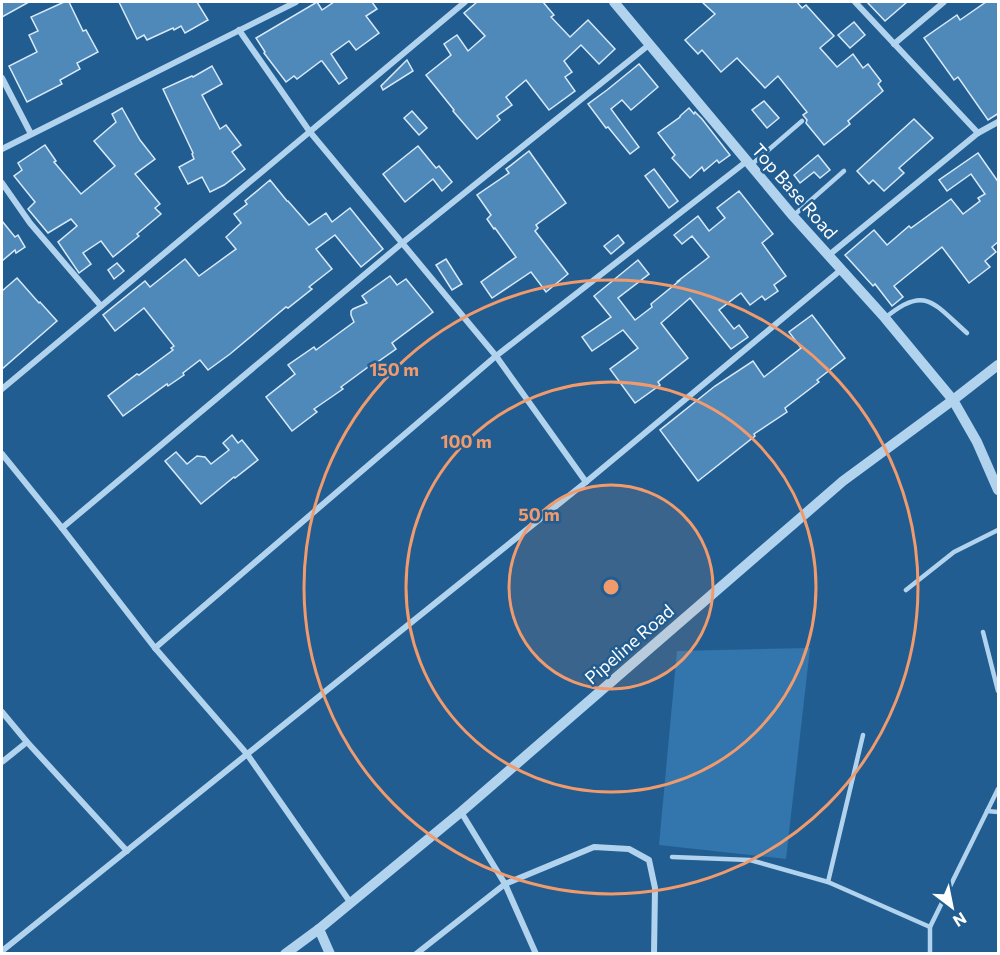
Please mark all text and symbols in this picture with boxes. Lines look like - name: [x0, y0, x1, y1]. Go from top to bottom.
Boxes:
- street label: Top Base Road: [748, 139, 842, 243]
- text: 150 m: [369, 358, 419, 380]
- text: 100 m: [440, 430, 492, 452]
- text: 50 m: [518, 503, 560, 525]
- centre of rings: [601, 577, 621, 597]
- street label: Pipeline Road: [580, 599, 678, 689]
- north arrow: [922, 877, 982, 937]
- text: N: [950, 909, 970, 931]

